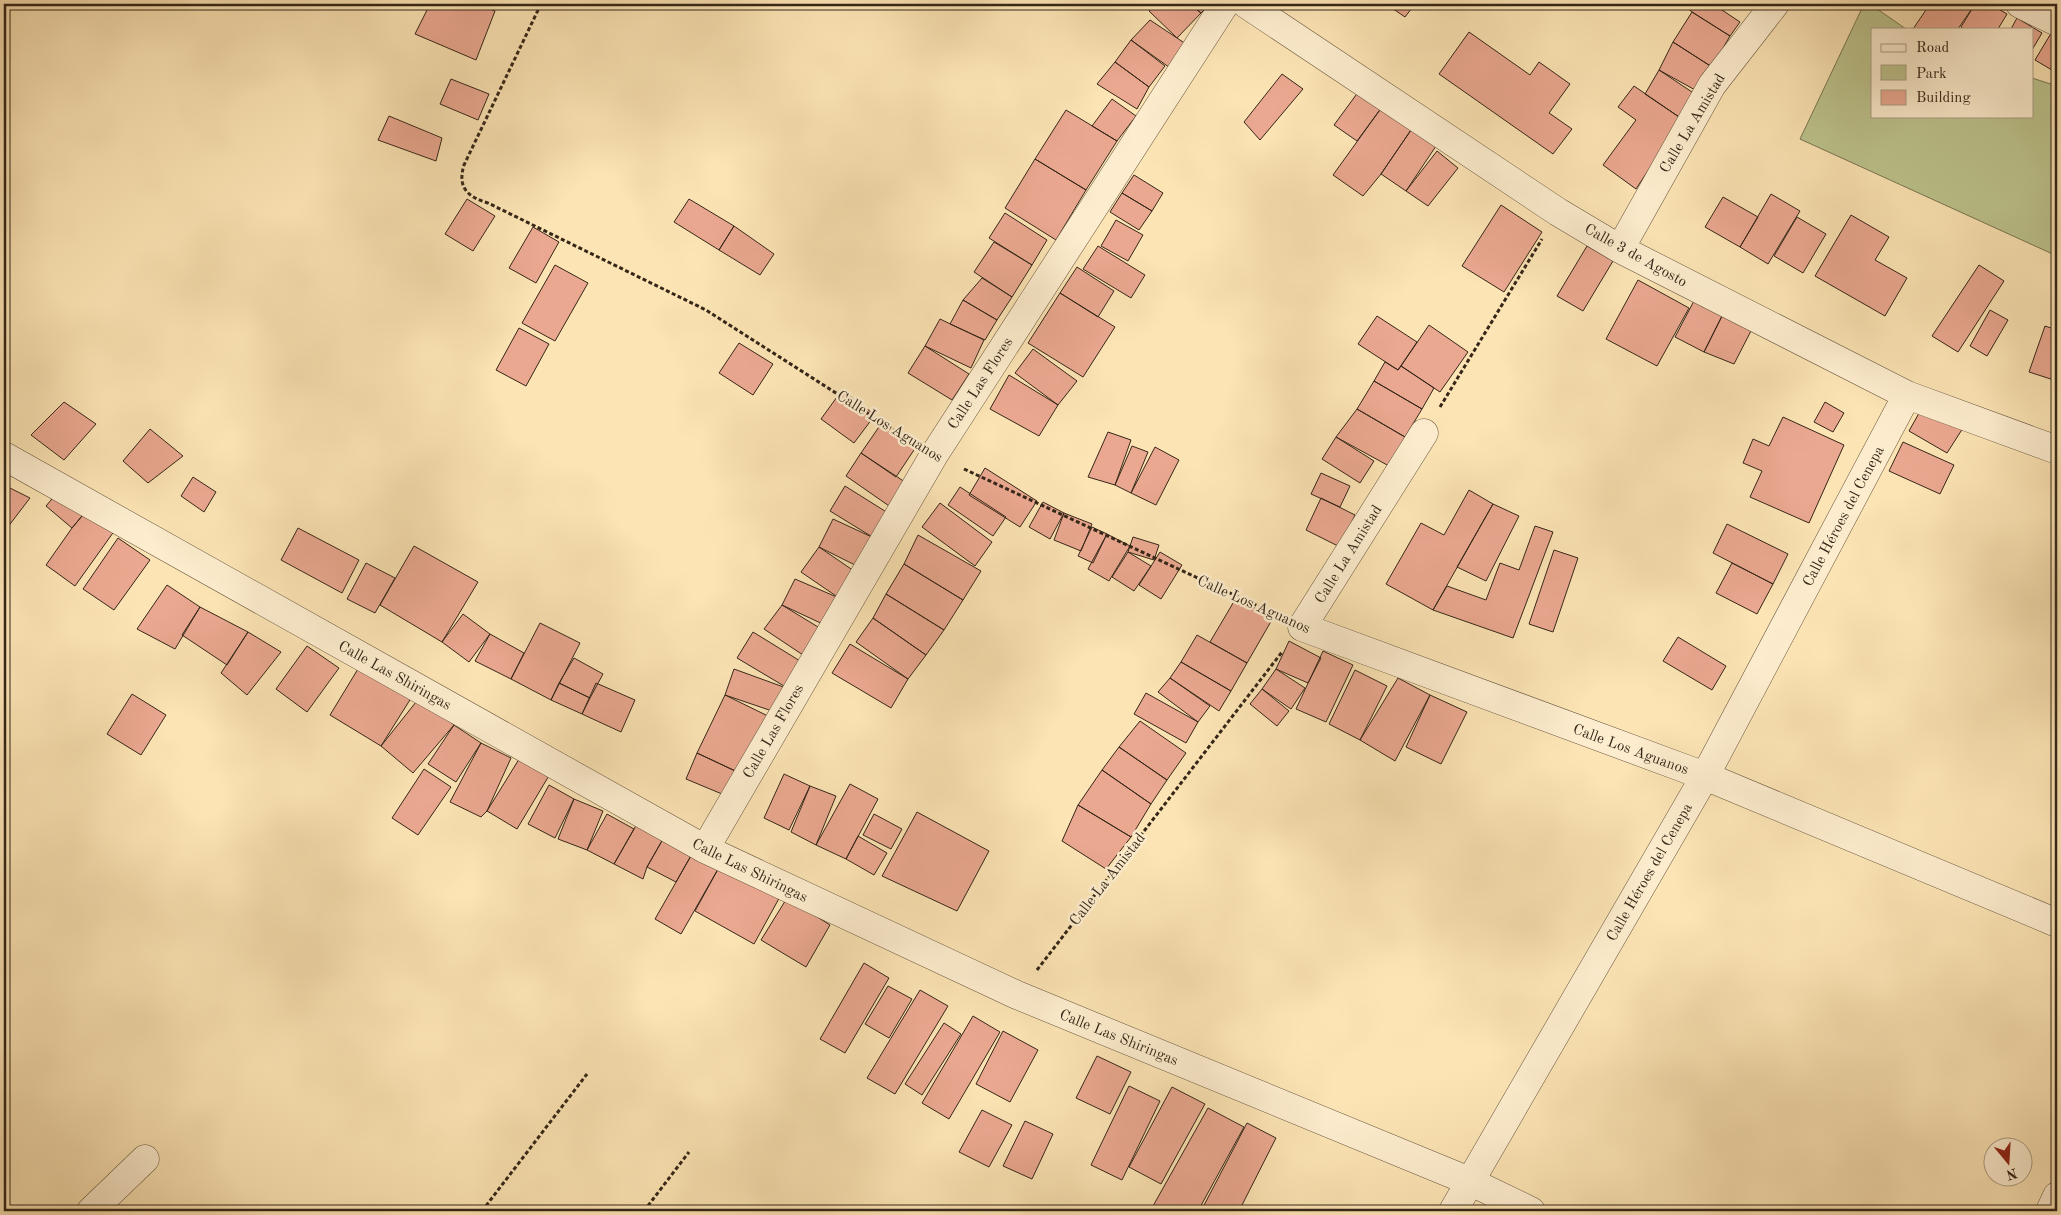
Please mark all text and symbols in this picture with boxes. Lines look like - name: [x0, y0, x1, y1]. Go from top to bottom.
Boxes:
- legend: [1871, 28, 2034, 118]
- text: Road: [1916, 41, 1950, 56]
- text: Park: [1916, 67, 1947, 82]
- street label: Calle La Amistad: [1658, 71, 1729, 176]
- text: Building: [1916, 91, 1971, 106]
- street label: Calle 3 de Agosto: [1581, 222, 1689, 291]
- street label: Calle Las Flores: [946, 335, 1016, 432]
- street label: Calle Los Aguanos: [834, 389, 945, 466]
- street label: Calle Héroes del Cenepa: [1801, 443, 1888, 589]
- street label: Calle La Amistad: [1313, 503, 1386, 607]
- street label: Calle Los Aguanos: [1195, 574, 1312, 637]
- street label: Calle Las Shiringas: [335, 639, 453, 714]
- street label: Calle Las Flores: [741, 682, 807, 781]
- street label: Calle Los Aguanos: [1571, 723, 1690, 778]
- street label: Calle Héroes del Cenepa: [1605, 801, 1696, 944]
- street label: Calle La Amistad: [1068, 831, 1149, 929]
- street label: Calle Las Shiringas: [689, 837, 810, 906]
- street label: Calle Las Shiringas: [1057, 1008, 1180, 1069]
- north arrow: [1984, 1138, 2034, 1188]
- text: N: [2004, 1165, 2019, 1182]

